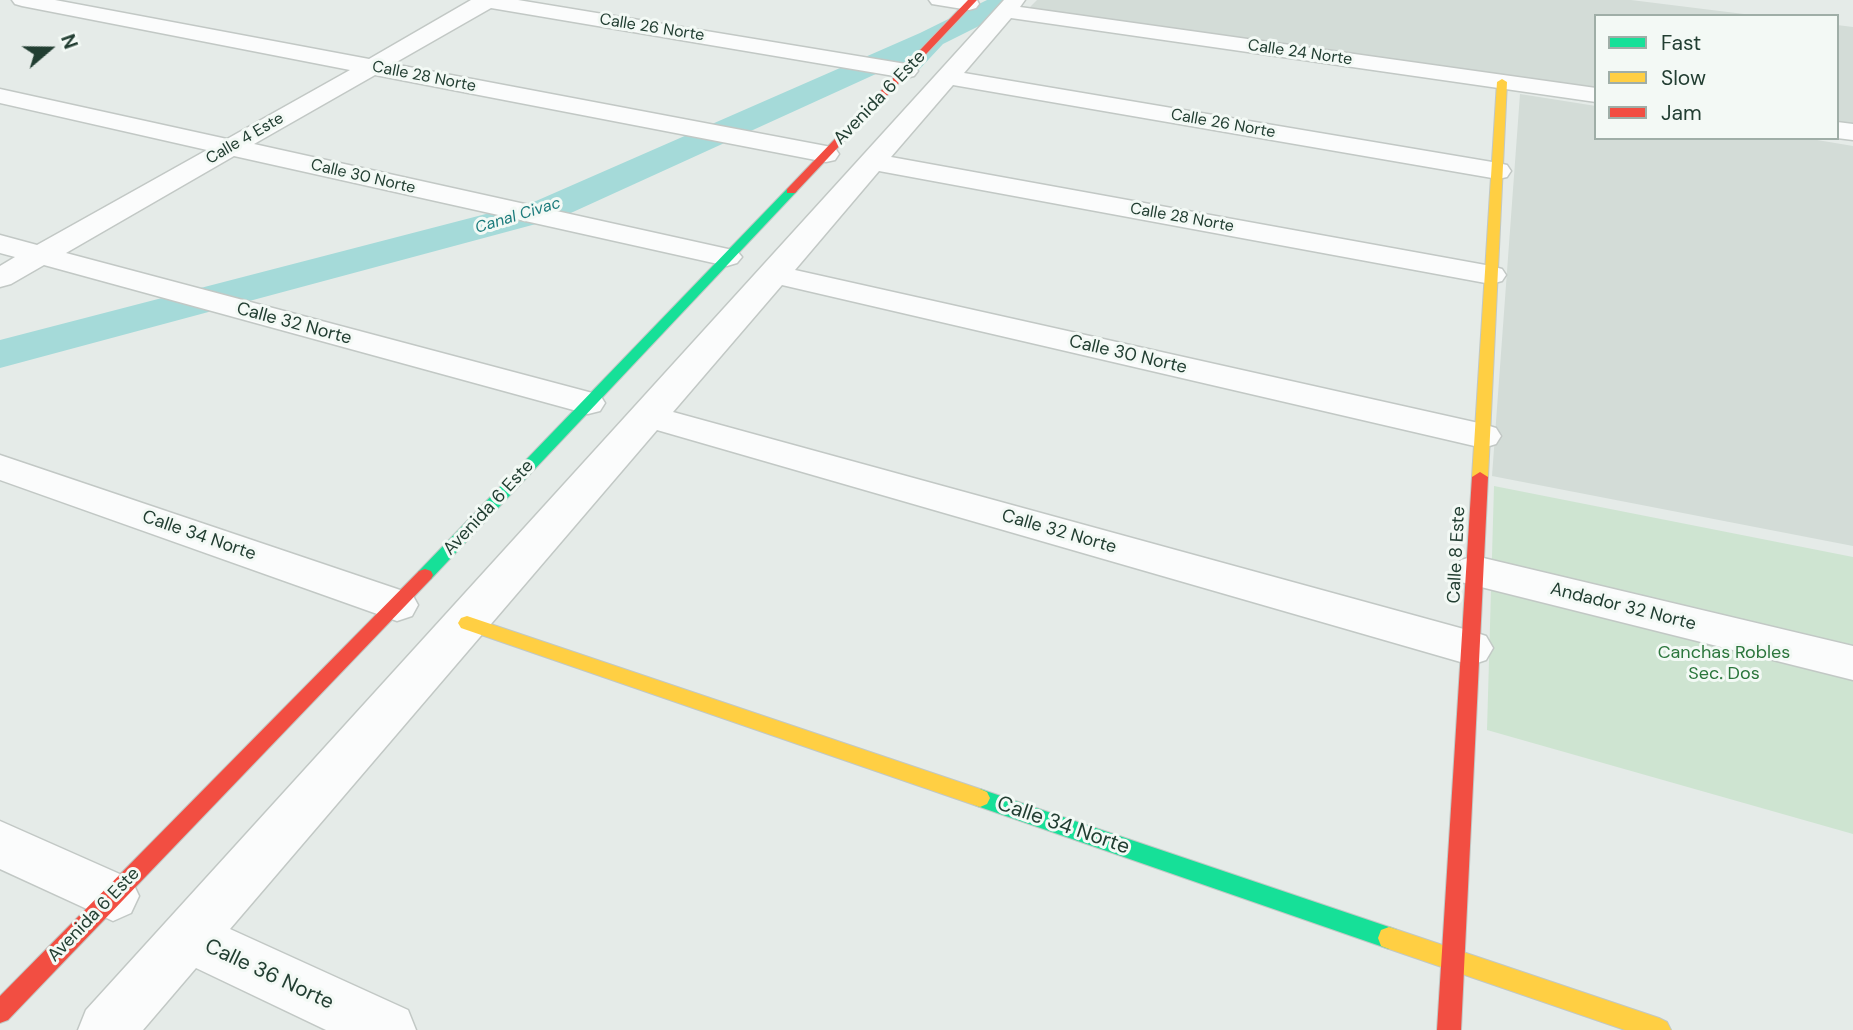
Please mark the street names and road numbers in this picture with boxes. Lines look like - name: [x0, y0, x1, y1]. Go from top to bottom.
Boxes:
- street label: Calle 26 Norte: [598, 10, 706, 46]
- street label: Calle 24 Norte: [1247, 36, 1353, 70]
- street label: Avenida 6 Este: [830, 46, 930, 150]
- street label: Calle 28 Norte: [371, 58, 477, 96]
- street label: Calle 26 Norte: [1169, 105, 1277, 143]
- street label: Calle 4 Este: [203, 109, 287, 169]
- street label: Calle 30 Norte: [309, 156, 417, 198]
- street label: Calle 28 Norte: [1129, 199, 1235, 237]
- street label: Calle 32 Norte: [234, 298, 354, 350]
- street label: Calle 30 Norte: [1067, 331, 1189, 379]
- street label: Avenida 6 Este: [439, 456, 539, 560]
- street label: Calle 32 Norte: [999, 505, 1119, 559]
- street label: Calle 34 Norte: [139, 506, 259, 566]
- street label: Calle 8 Este: [1444, 506, 1470, 604]
- street label: Andador 32 Norte: [1548, 578, 1698, 636]
- street label: Calle 34 Norte: [993, 792, 1133, 860]
- street label: Avenida 6 Este: [44, 863, 144, 967]
- street label: Calle 36 Norte: [201, 934, 337, 1016]

